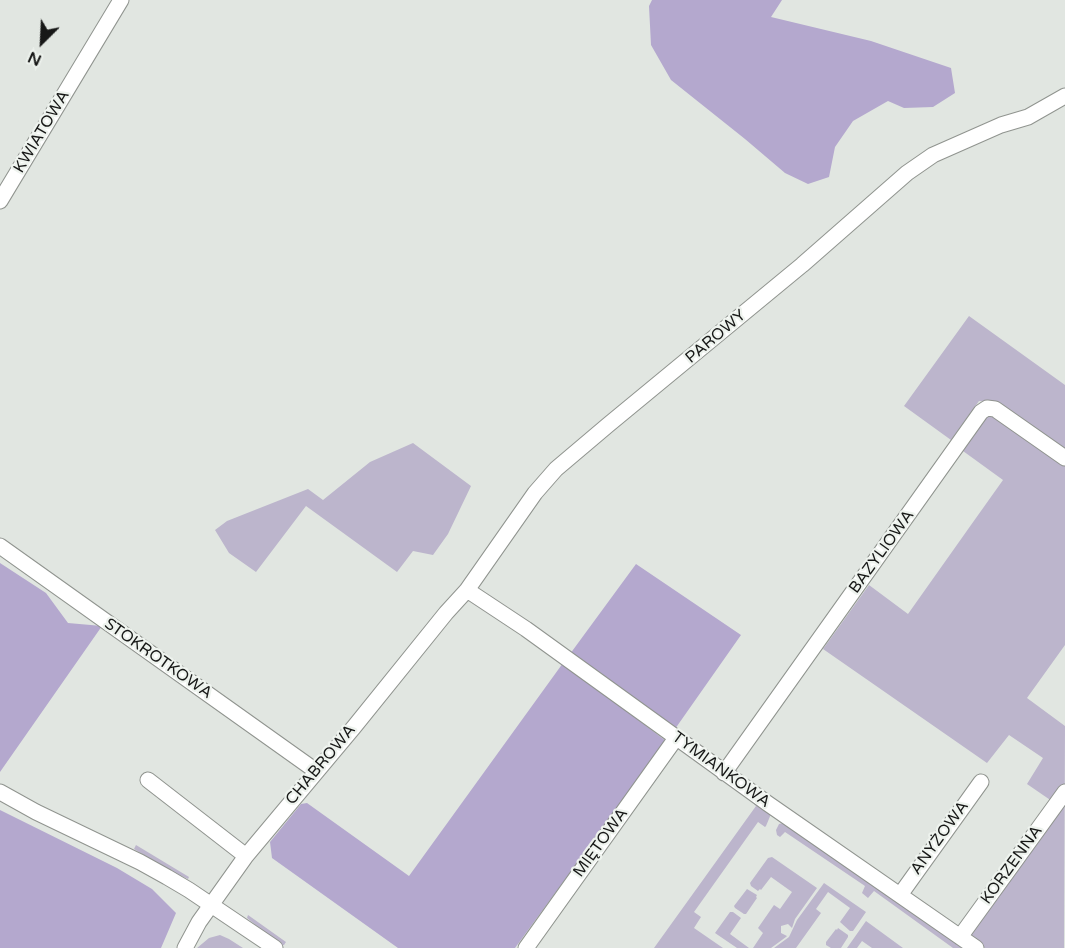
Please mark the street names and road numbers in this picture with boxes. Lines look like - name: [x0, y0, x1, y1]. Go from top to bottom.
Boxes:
- street label: KWIATOWA: [10, 87, 74, 177]
- street label: PAROWY: [682, 306, 750, 368]
- street label: BAZYLIOWA: [845, 507, 919, 597]
- street label: STOKROTKOWA: [100, 615, 216, 703]
- street label: CHABROWA: [282, 721, 360, 809]
- street label: TYMIANKOWA: [668, 728, 774, 812]
- street label: ANYŻOWA: [907, 797, 973, 879]
- street label: MIĘTOWA: [570, 805, 632, 881]
- street label: KORZENNA: [977, 822, 1047, 908]

